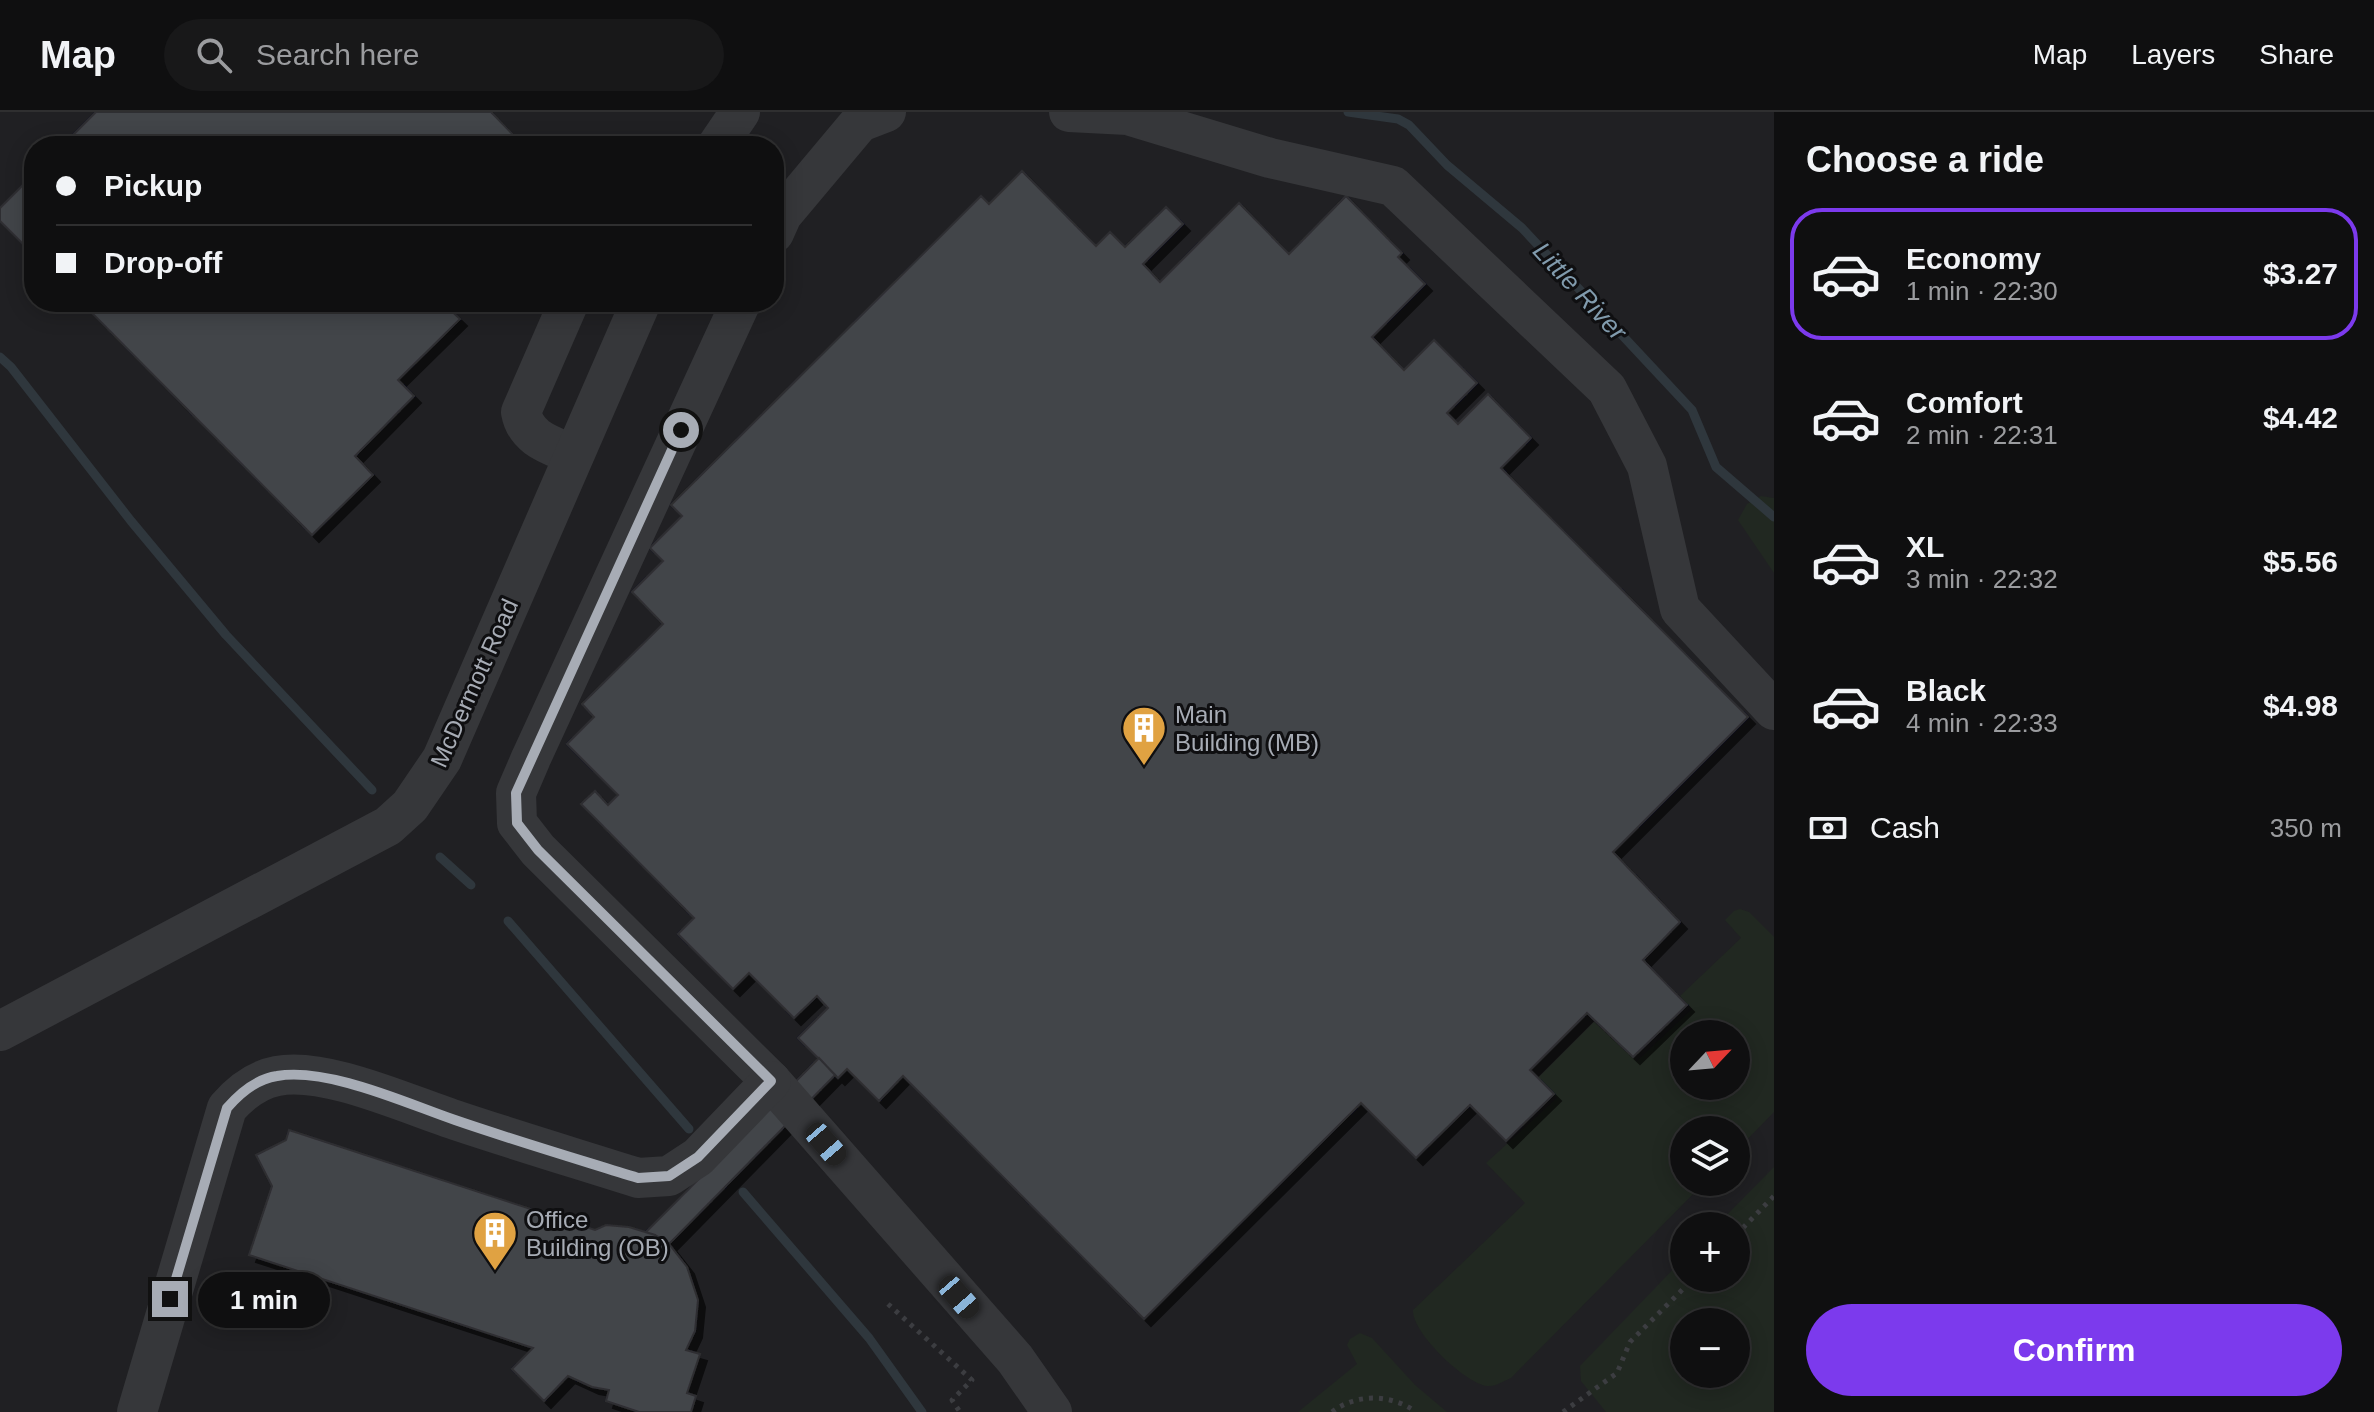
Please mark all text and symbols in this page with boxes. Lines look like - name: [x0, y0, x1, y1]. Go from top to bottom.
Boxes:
- search box: [164, 19, 724, 91]
- icon: search: [192, 33, 236, 77]
- text: Map: [40, 34, 116, 76]
- text: Search here: [256, 38, 419, 71]
- text: Map: [2033, 39, 2087, 70]
- text: Layers: [2131, 39, 2215, 70]
- text: Share: [2259, 39, 2334, 70]
- text: Choose a ride: [1806, 139, 2044, 180]
- text: Pickup: [104, 169, 202, 202]
- water label: Little River: [1527, 236, 1634, 347]
- icon: car: [1810, 238, 1882, 310]
- text: Economy: [1906, 242, 2041, 275]
- text: Drop-off: [104, 246, 222, 279]
- text: $3.27: [2263, 257, 2338, 290]
- text: 1 min · 22:30: [1906, 276, 2058, 306]
- icon: car: [1810, 382, 1882, 454]
- text: Comfort: [1906, 386, 2023, 419]
- text: $4.42: [2263, 401, 2338, 434]
- route start: [663, 412, 699, 448]
- text: 2 min · 22:31: [1906, 420, 2058, 450]
- icon: car: [1810, 526, 1882, 598]
- text: XL: [1906, 530, 1944, 563]
- text: $5.56: [2263, 545, 2338, 578]
- text: 3 min · 22:32: [1906, 564, 2058, 594]
- street label: McDermott Road: [425, 595, 523, 771]
- icon: car: [1810, 670, 1882, 742]
- text: Black: [1906, 674, 1986, 707]
- text: $4.98: [2263, 689, 2338, 722]
- place label: Main Building (MB): [1175, 701, 1319, 756]
- building icon: Main Building (MB): [1120, 704, 1168, 767]
- text: 4 min · 22:33: [1906, 708, 2058, 738]
- icon: cash: [1806, 806, 1850, 850]
- text: Cash: [1870, 811, 1940, 844]
- text: 350 m: [2270, 813, 2342, 843]
- north arrow: [1670, 1020, 1750, 1100]
- map controls: [1670, 1020, 1750, 1388]
- button: layers: [1670, 1116, 1750, 1196]
- car: [801, 1118, 851, 1170]
- place label: Office Building (OB): [526, 1206, 669, 1261]
- building icon: Office Building (OB): [471, 1209, 519, 1272]
- button: +: [1670, 1212, 1750, 1292]
- callout: 1 min: [198, 1271, 330, 1327]
- car: [934, 1271, 984, 1323]
- route end: [152, 1281, 188, 1317]
- text: 1 min: [230, 1285, 298, 1315]
- button: Confirm: [1806, 1304, 2342, 1396]
- button: −: [1670, 1308, 1750, 1388]

